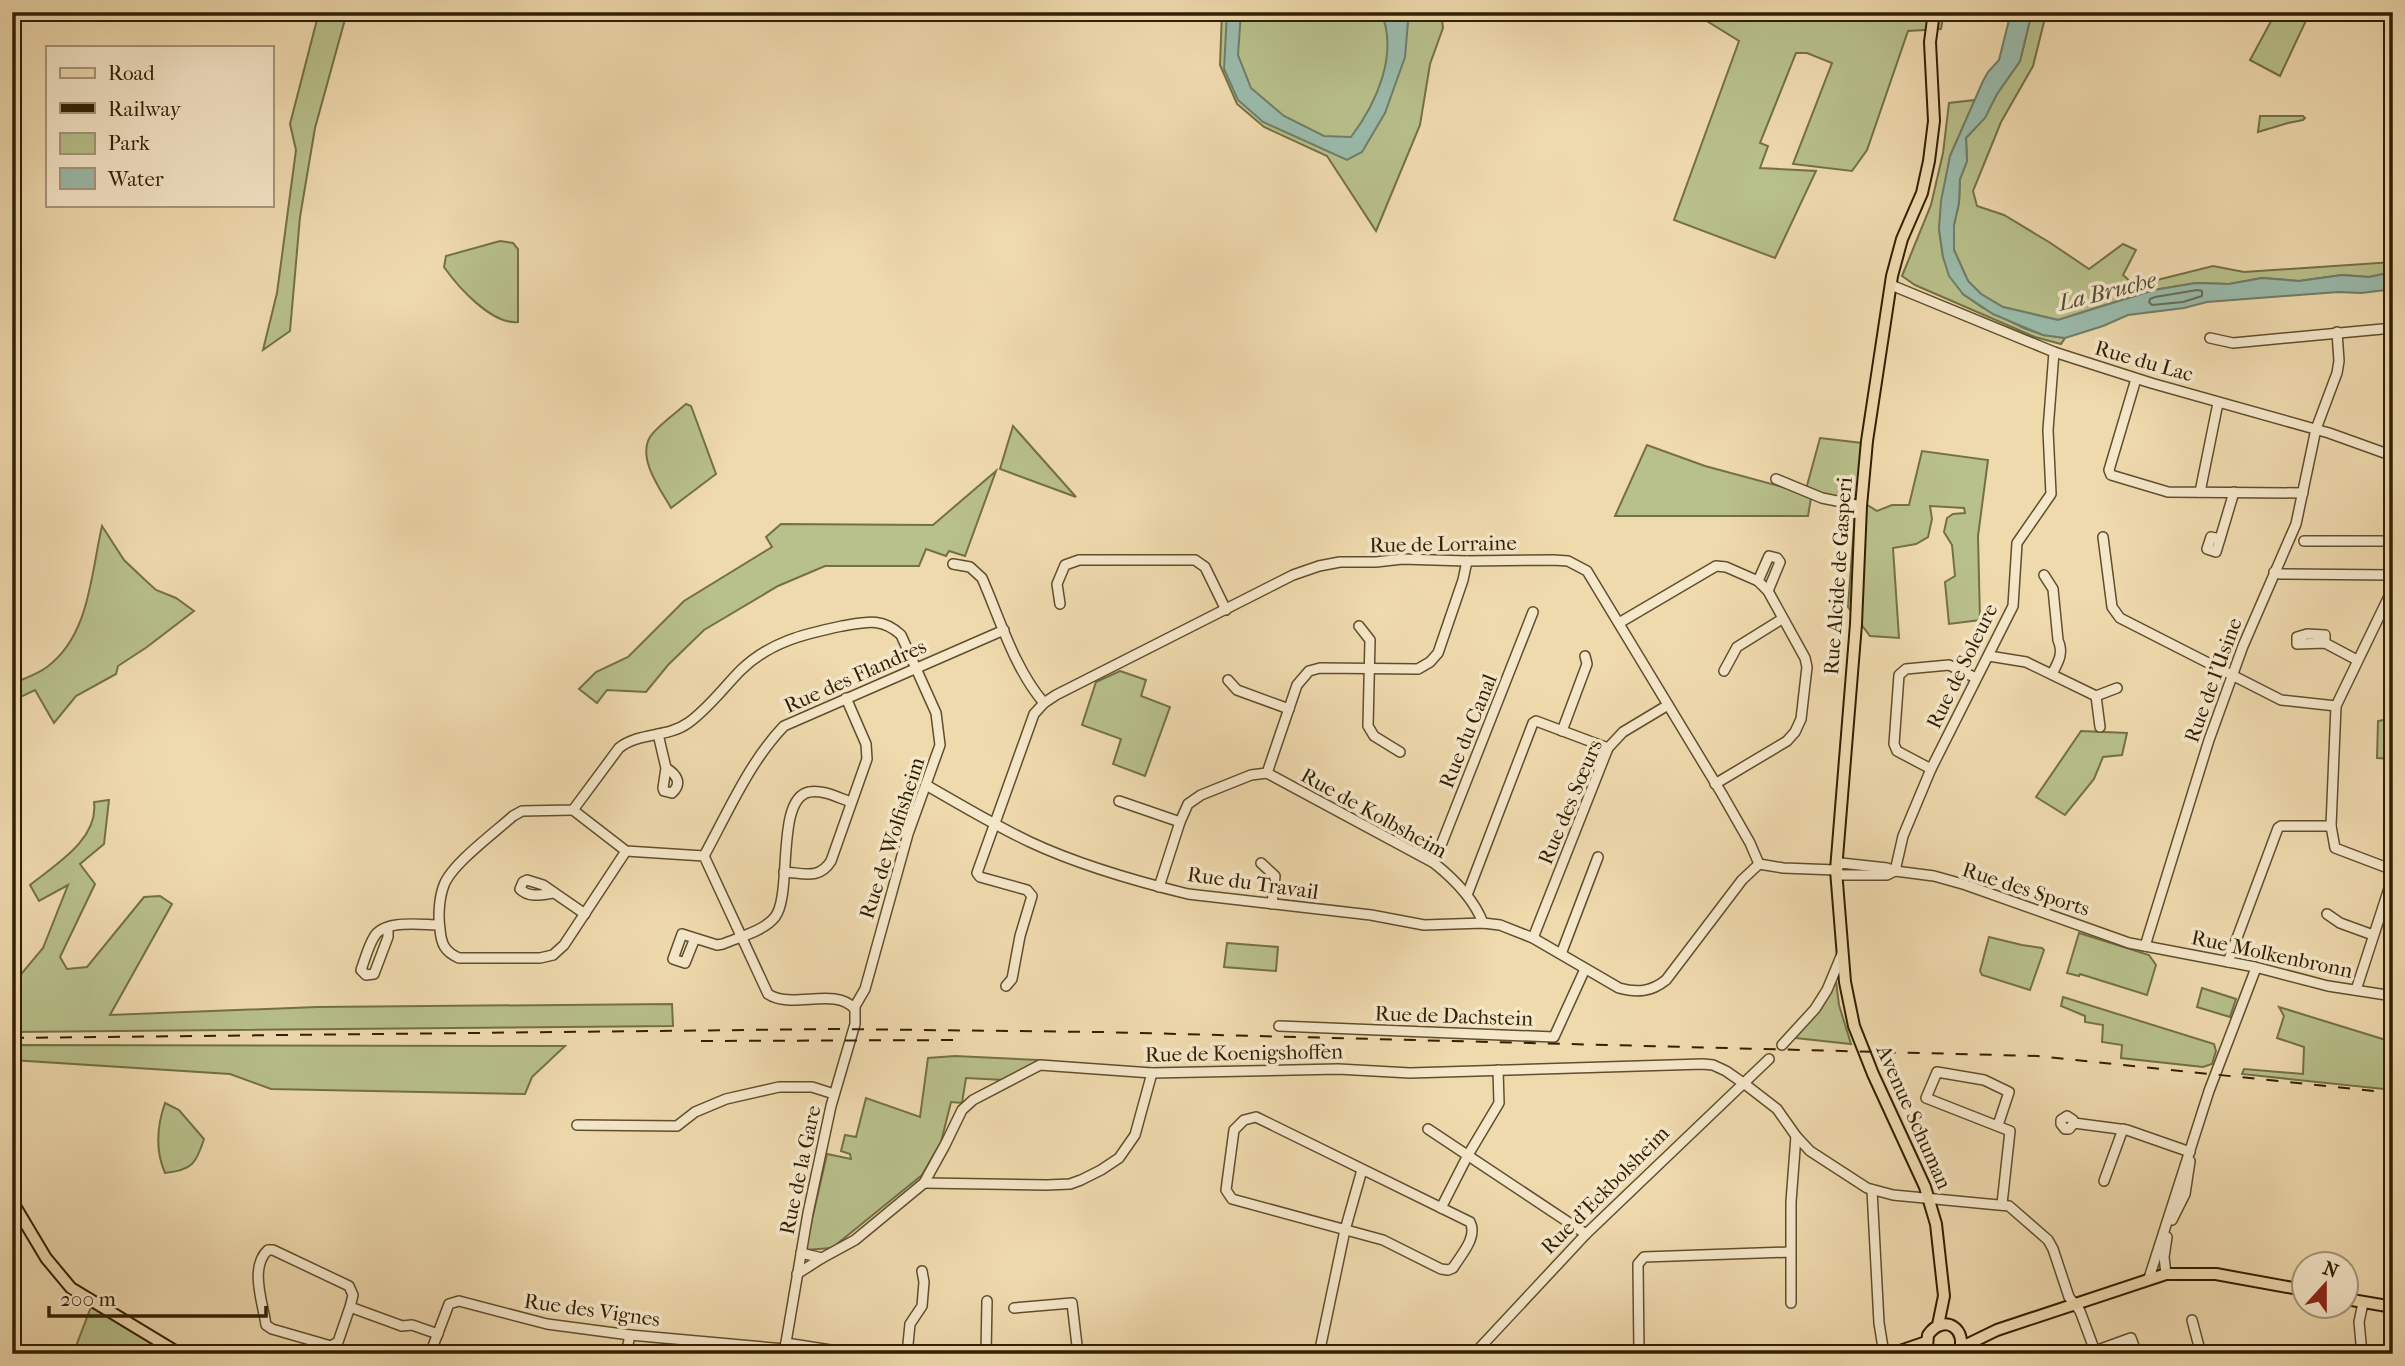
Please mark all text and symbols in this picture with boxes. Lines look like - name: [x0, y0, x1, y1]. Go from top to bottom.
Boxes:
- legend: [46, 46, 273, 206]
- text: Road: [108, 61, 155, 85]
- text: Railway: [108, 97, 182, 121]
- text: Park: [108, 131, 150, 155]
- text: Water: [107, 167, 164, 191]
- water label: La Bruche: [2054, 266, 2159, 317]
- street label: Rue du Lac: [2092, 336, 2196, 386]
- street label: Rue Alcide de Gasperi: [1819, 476, 1857, 676]
- street label: Rue de Lorraine: [1369, 531, 1517, 557]
- street label: Rue de Soleure: [1921, 599, 2003, 733]
- street label: Rue de l'Usine: [2179, 614, 2247, 746]
- street label: Rue des Flandres: [780, 634, 930, 718]
- street label: Rue du Canal: [1434, 670, 1502, 792]
- street label: Rue des Sœurs: [1533, 736, 1607, 868]
- street label: Rue de Wolfisheim: [855, 754, 930, 922]
- street label: Rue de Kolbsheim: [1297, 763, 1452, 863]
- street label: Rue des Sports: [1959, 857, 2093, 921]
- street label: Rue du Travail: [1186, 862, 1320, 904]
- street label: Rue Molkenbronn: [2189, 925, 2355, 983]
- street label: Rue de Dachstein: [1374, 1001, 1534, 1031]
- street label: Rue de Koenigshoffen: [1145, 1039, 1343, 1067]
- street label: Avenue Schuman: [1871, 1040, 1956, 1193]
- street label: Rue de la Gare: [775, 1103, 825, 1237]
- street label: Rue d'Eckbolsheim: [1536, 1121, 1674, 1259]
- north arrow: [2290, 1250, 2360, 1320]
- text: N: [2320, 1257, 2342, 1283]
- scale bar: [49, 1275, 266, 1319]
- text: 200 m: [60, 1287, 116, 1311]
- street label: Rue des Vignes: [523, 1289, 662, 1331]

